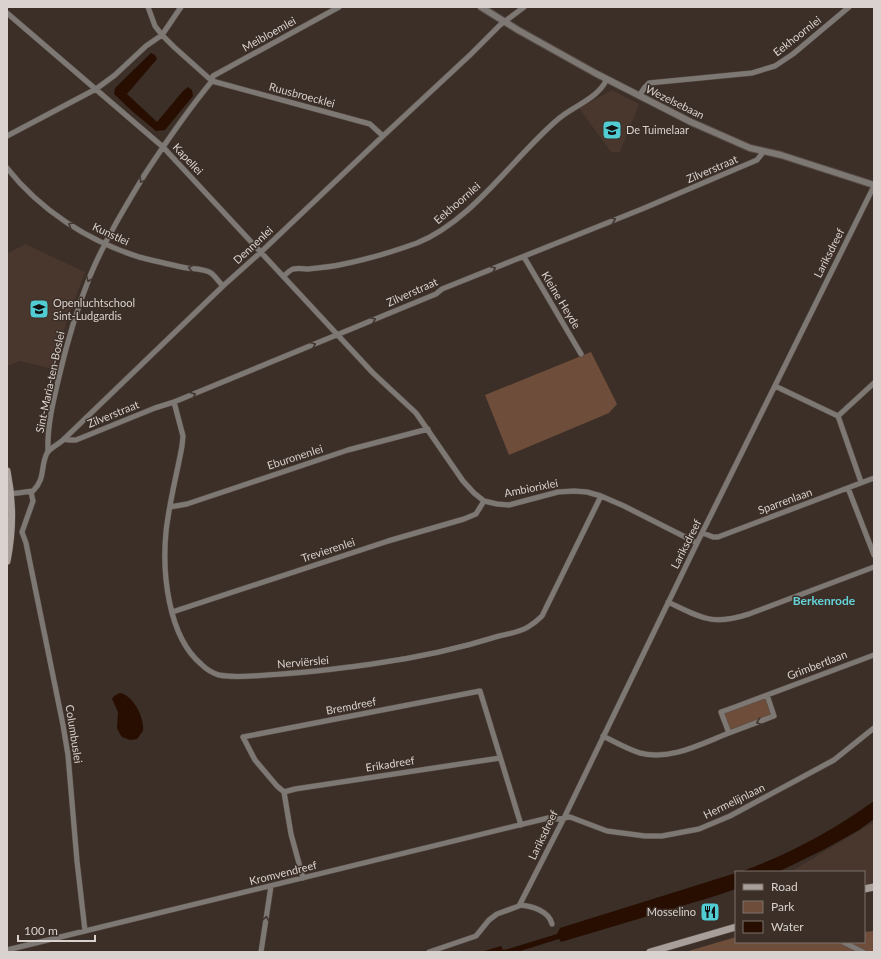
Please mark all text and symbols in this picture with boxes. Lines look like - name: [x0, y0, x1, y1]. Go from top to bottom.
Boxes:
- street label: Meibloemlei: [240, 13, 298, 54]
- street label: Eekhoornlei: [770, 13, 824, 58]
- street label: Ruusbroecklei: [268, 79, 337, 110]
- street label: Wezelsebaan: [644, 82, 707, 121]
- school or university icon: De Tuimelaar: [601, 119, 623, 141]
- place label: De Tuimelaar: [626, 123, 689, 136]
- street label: Kapellei: [171, 140, 206, 177]
- street label: Zilverstraat: [684, 152, 740, 185]
- one-way arrow: [139, 176, 147, 183]
- street label: Eekhoornlei: [431, 179, 483, 226]
- one-way arrow: [610, 217, 617, 225]
- street label: Kunstlei: [91, 219, 132, 248]
- one-way arrow: [68, 223, 75, 230]
- street label: Dennenlei: [230, 223, 275, 266]
- street label: Lariksdreef: [811, 226, 847, 280]
- one-way arrow: [187, 265, 194, 273]
- one-way arrow: [489, 266, 496, 274]
- street label: Kleine Heyde: [539, 269, 584, 331]
- street label: Zilverstraat: [384, 274, 439, 309]
- one-way arrow: [86, 276, 94, 283]
- place label: Openluchtschool Sint-Ludgardis: [53, 296, 135, 322]
- school or university icon: Openluchtschool Sint-Ludgardis: [28, 298, 50, 320]
- one-way arrow: [370, 316, 377, 324]
- street label: Sint-Maria-ten-Boslei: [32, 330, 67, 434]
- one-way arrow: [309, 342, 316, 350]
- one-way arrow: [189, 391, 196, 399]
- street label: Zilverstraat: [85, 397, 141, 430]
- street label: Eburonenlei: [265, 441, 325, 472]
- street label: Ambiorixlei: [503, 476, 559, 499]
- street label: Sparrenlaan: [756, 485, 814, 516]
- street label: Lariksdreef: [668, 517, 704, 571]
- street label: Trevierenlei: [299, 535, 357, 564]
- district label: Berkenrode: [793, 593, 856, 608]
- street label: Grimbertlaan: [785, 647, 849, 682]
- street label: Nerviërslei: [277, 653, 330, 670]
- street label: Bremdreef: [325, 694, 377, 717]
- street label: Columbuslei: [63, 704, 86, 765]
- one-way arrow: [755, 718, 762, 726]
- street label: Erikadreef: [365, 753, 415, 774]
- street label: Hermelijnlaan: [701, 780, 767, 821]
- street label: Lariksdreef: [525, 808, 560, 862]
- street label: Kromvendreef: [248, 858, 318, 887]
- legend: [735, 871, 865, 943]
- text: Road: [771, 879, 798, 894]
- text: Park: [771, 899, 795, 914]
- restaurant icon: Mosselino: [699, 901, 721, 923]
- place label: Mosselino: [647, 905, 696, 918]
- one-way arrow: [261, 916, 270, 922]
- scale bar: [18, 917, 95, 943]
- text: Water: [771, 919, 804, 934]
- text: 100 m: [24, 923, 58, 938]

